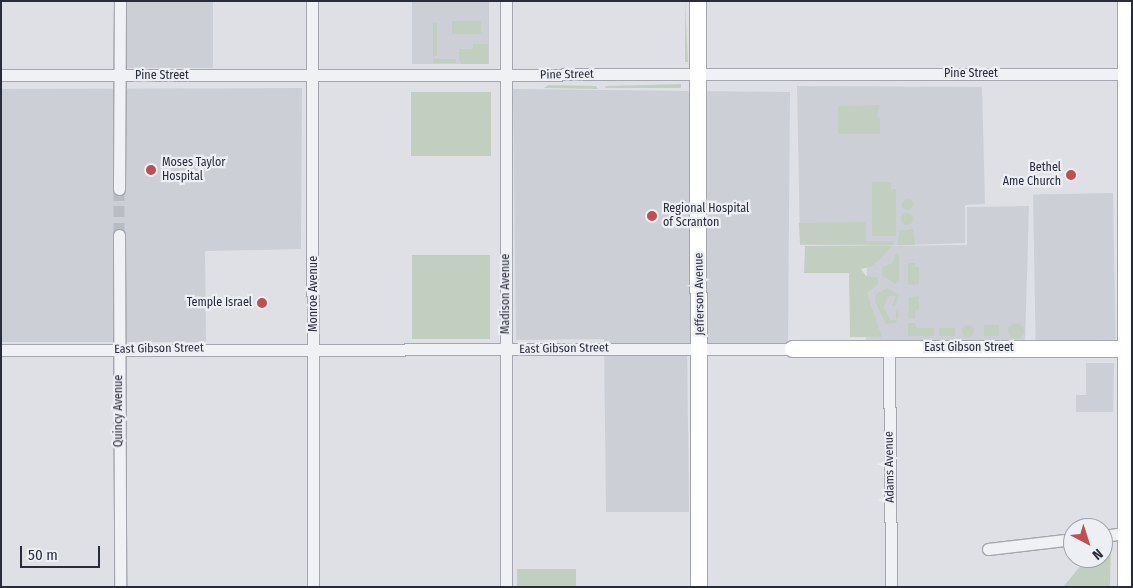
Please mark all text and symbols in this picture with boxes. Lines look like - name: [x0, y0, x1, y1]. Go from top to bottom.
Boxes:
- street label: Pine Street: [540, 67, 594, 83]
- street label: Pine Street: [944, 67, 998, 81]
- street label: Pine Street: [135, 69, 189, 83]
- place label: Moses Taylor Hospital: [162, 156, 225, 184]
- place label: Bethel Ame Church: [1003, 161, 1061, 189]
- marker: Moses Taylor Hospital: [144, 163, 158, 177]
- marker: Bethel Ame Church: [1065, 169, 1077, 181]
- place label: Regional Hospital of Scranton: [663, 202, 749, 230]
- marker: Regional Hospital of Scranton: [645, 209, 659, 223]
- street label: Jefferson Avenue: [692, 252, 708, 336]
- street label: Madison Avenue: [499, 254, 513, 334]
- street label: Monroe Avenue: [307, 256, 321, 332]
- place label: Temple Israel: [187, 296, 252, 310]
- marker: Temple Israel: [256, 297, 268, 309]
- street label: East Gibson Street: [114, 341, 204, 357]
- street label: East Gibson Street: [519, 341, 609, 357]
- street label: East Gibson Street: [924, 341, 1014, 355]
- street label: Quincy Avenue: [112, 375, 126, 447]
- street label: Adams Avenue: [882, 431, 898, 503]
- north arrow: [1063, 518, 1113, 568]
- scale bar: [22, 536, 102, 568]
- text: N: [1089, 545, 1106, 563]
- text: 50 m: [28, 546, 58, 564]

